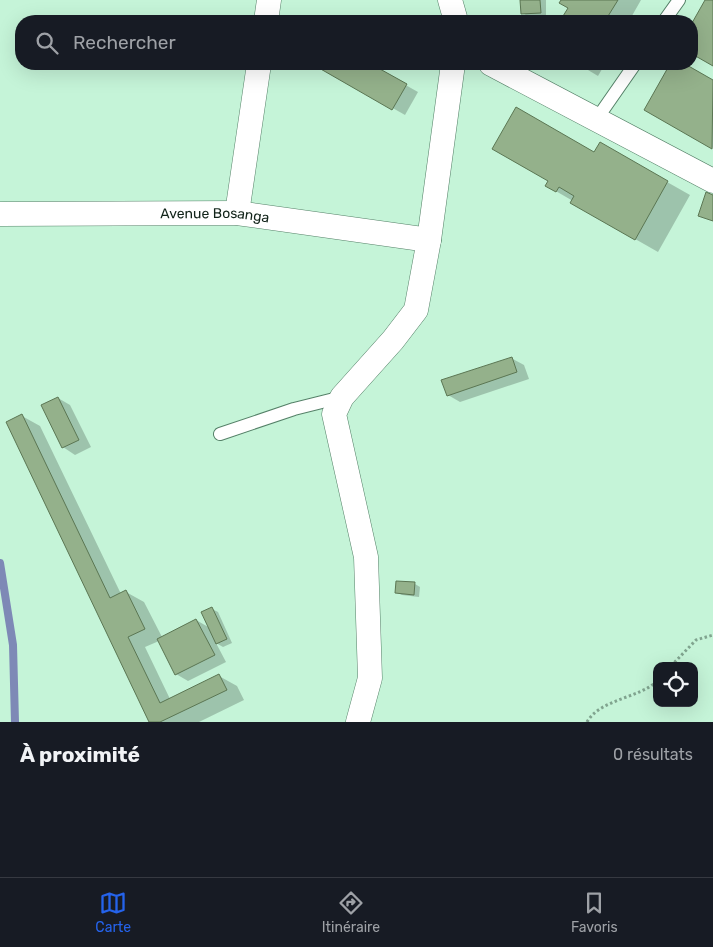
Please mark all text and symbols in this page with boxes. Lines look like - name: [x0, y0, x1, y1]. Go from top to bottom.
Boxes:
- search box: [15, 15, 698, 70]
- icon: search: [33, 29, 61, 57]
- text: Rechercher: [73, 31, 176, 54]
- street label: Avenue Bosanga: [160, 205, 270, 226]
- map controls: [653, 662, 698, 707]
- button: locate: [653, 662, 698, 707]
- text: À proximité: [20, 742, 140, 767]
- text: 0 résultats: [613, 745, 693, 764]
- tab: Carte: [95, 889, 131, 936]
- tab: Itinéraire: [322, 889, 380, 936]
- tab: Favoris: [571, 889, 618, 936]

